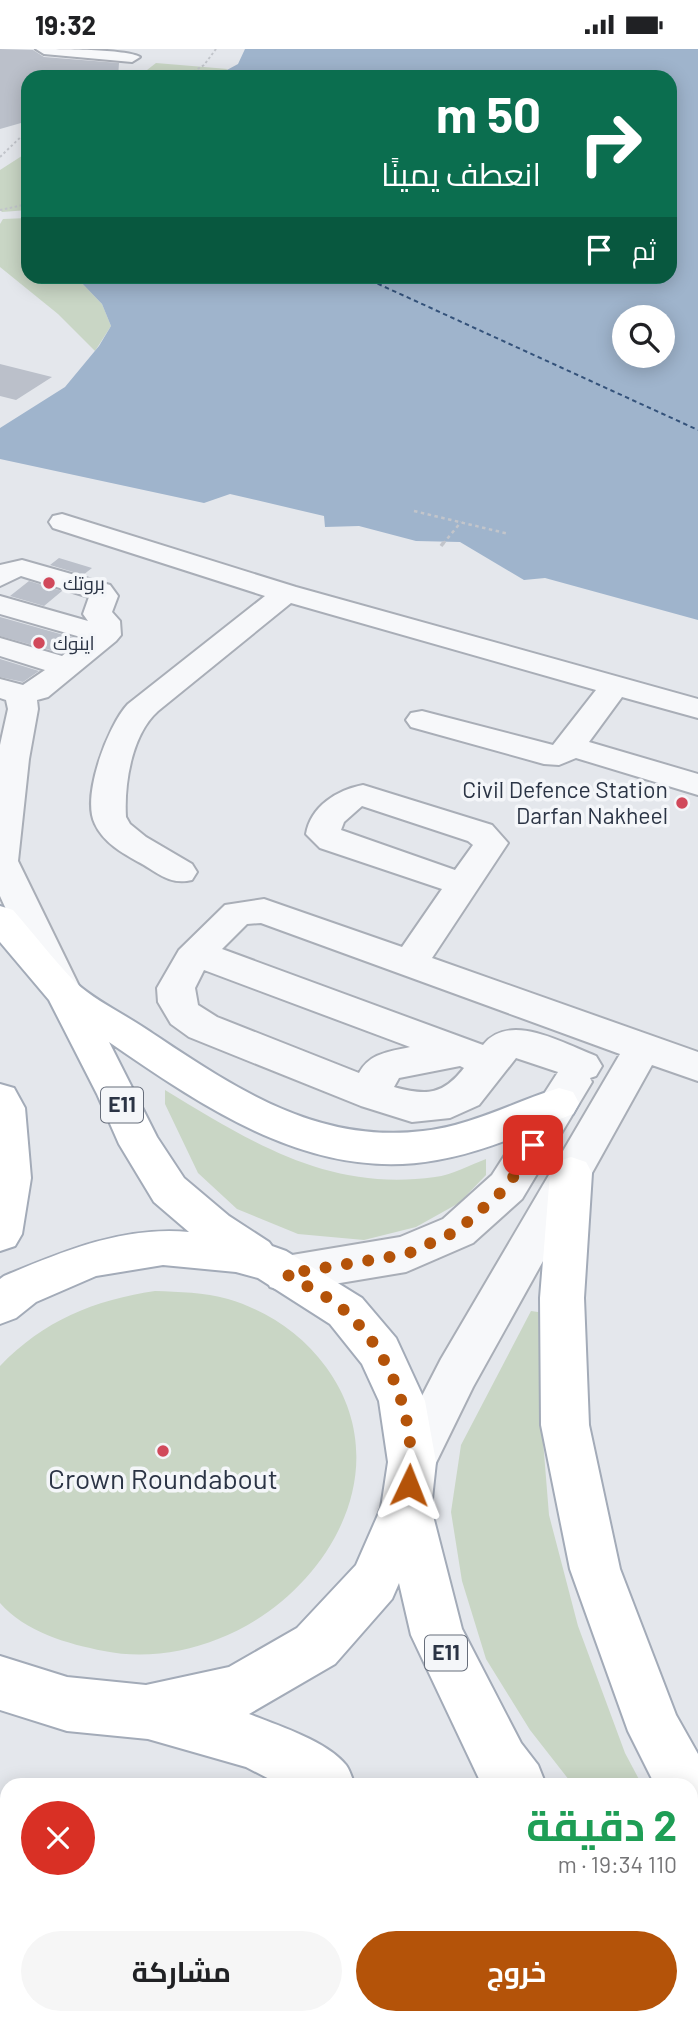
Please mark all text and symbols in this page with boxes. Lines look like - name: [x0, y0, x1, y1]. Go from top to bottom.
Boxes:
- text: 19:32: [35, 9, 96, 40]
- text: 50 m: [436, 84, 541, 143]
- icon: right: [565, 98, 656, 189]
- text: انعطف يمينًا: [381, 154, 541, 192]
- icon: arrive: [580, 231, 618, 269]
- text: ثم: [632, 234, 656, 265]
- map controls: [612, 305, 675, 368]
- button: search: [612, 305, 675, 368]
- place label: بروتك: [63, 571, 105, 595]
- marker: بروتك: [41, 575, 57, 591]
- place label: اينوك: [53, 631, 95, 655]
- marker: اينوك: [31, 635, 47, 651]
- place label: Civil Defence Station Darfan Nakheel: [462, 775, 668, 829]
- marker: Civil Defence Station Darfan Nakheel: [674, 795, 690, 811]
- road number: E11: [101, 1087, 143, 1123]
- pin: [503, 1115, 563, 1175]
- icon: arrive: [514, 1126, 552, 1164]
- marker: Crown Roundabout: [155, 1443, 171, 1459]
- position arrow: [372, 1448, 446, 1522]
- place label: Crown Roundabout: [48, 1461, 278, 1495]
- road number: E11: [425, 1635, 467, 1671]
- text: 2 دقيقة: [526, 1799, 677, 1849]
- button: close: [21, 1801, 95, 1875]
- text: 110 m · 19:34: [558, 1850, 677, 1878]
- button: مشاركة: [21, 1931, 342, 2011]
- button: خروج: [356, 1931, 677, 2011]

